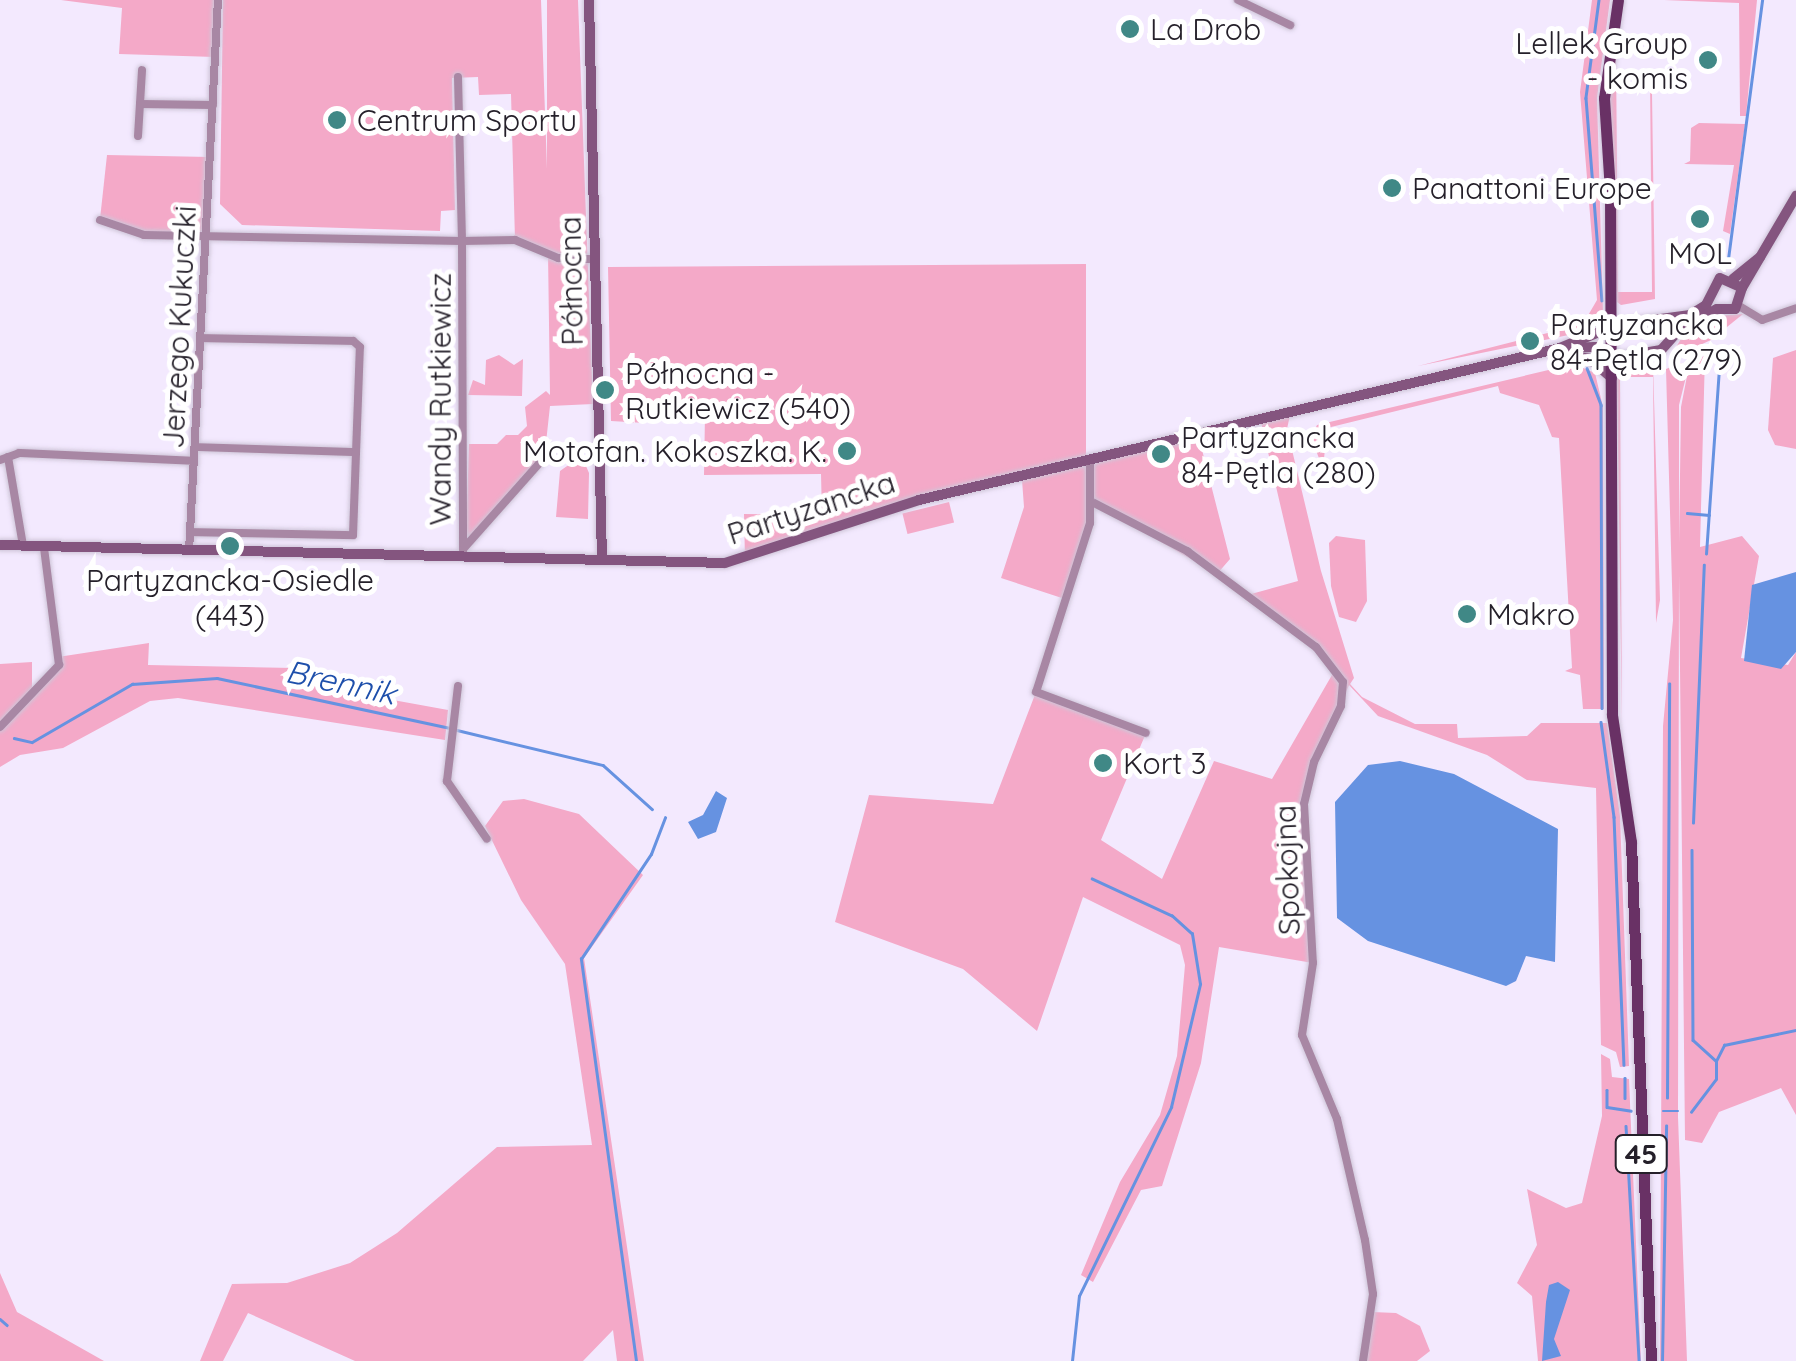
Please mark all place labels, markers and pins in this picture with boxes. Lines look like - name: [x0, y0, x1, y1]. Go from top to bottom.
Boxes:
- place label: La Drob: [1150, 11, 1261, 47]
- marker: La Drob: [1119, 18, 1141, 40]
- place label: Lellek Group - komis: [1515, 25, 1688, 96]
- marker: Lellek Group - komis: [1697, 49, 1719, 71]
- place label: Centrum Sportu: [357, 102, 577, 138]
- marker: Centrum Sportu: [326, 109, 348, 131]
- place label: Panattoni Europe: [1412, 170, 1652, 206]
- marker: Panattoni Europe: [1381, 177, 1403, 199]
- marker: MOL: [1689, 208, 1711, 230]
- place label: MOL: [1668, 235, 1732, 271]
- place label: Partyzancka 84-Pętla (279): [1550, 306, 1742, 376]
- marker: Partyzancka 84-Pętla (279): [1519, 330, 1541, 352]
- place label: Północna - Rutkiewicz (540): [625, 355, 851, 426]
- marker: Północna - Rutkiewicz (540): [594, 379, 616, 401]
- place label: Partyzancka 84-Pętla (280): [1181, 419, 1376, 490]
- place label: Motofan. Kokoszka. K.: [523, 433, 827, 469]
- marker: Motofan. Kokoszka. K.: [836, 440, 858, 462]
- marker: Partyzancka 84-Pętla (280): [1150, 443, 1172, 465]
- marker: Partyzancka-Osiedle (443): [219, 535, 241, 557]
- place label: Partyzancka-Osiedle (443): [86, 562, 374, 632]
- place label: Makro: [1487, 596, 1575, 632]
- marker: Makro: [1456, 603, 1478, 625]
- place label: Kort 3: [1123, 745, 1206, 781]
- marker: Kort 3: [1092, 752, 1114, 774]

